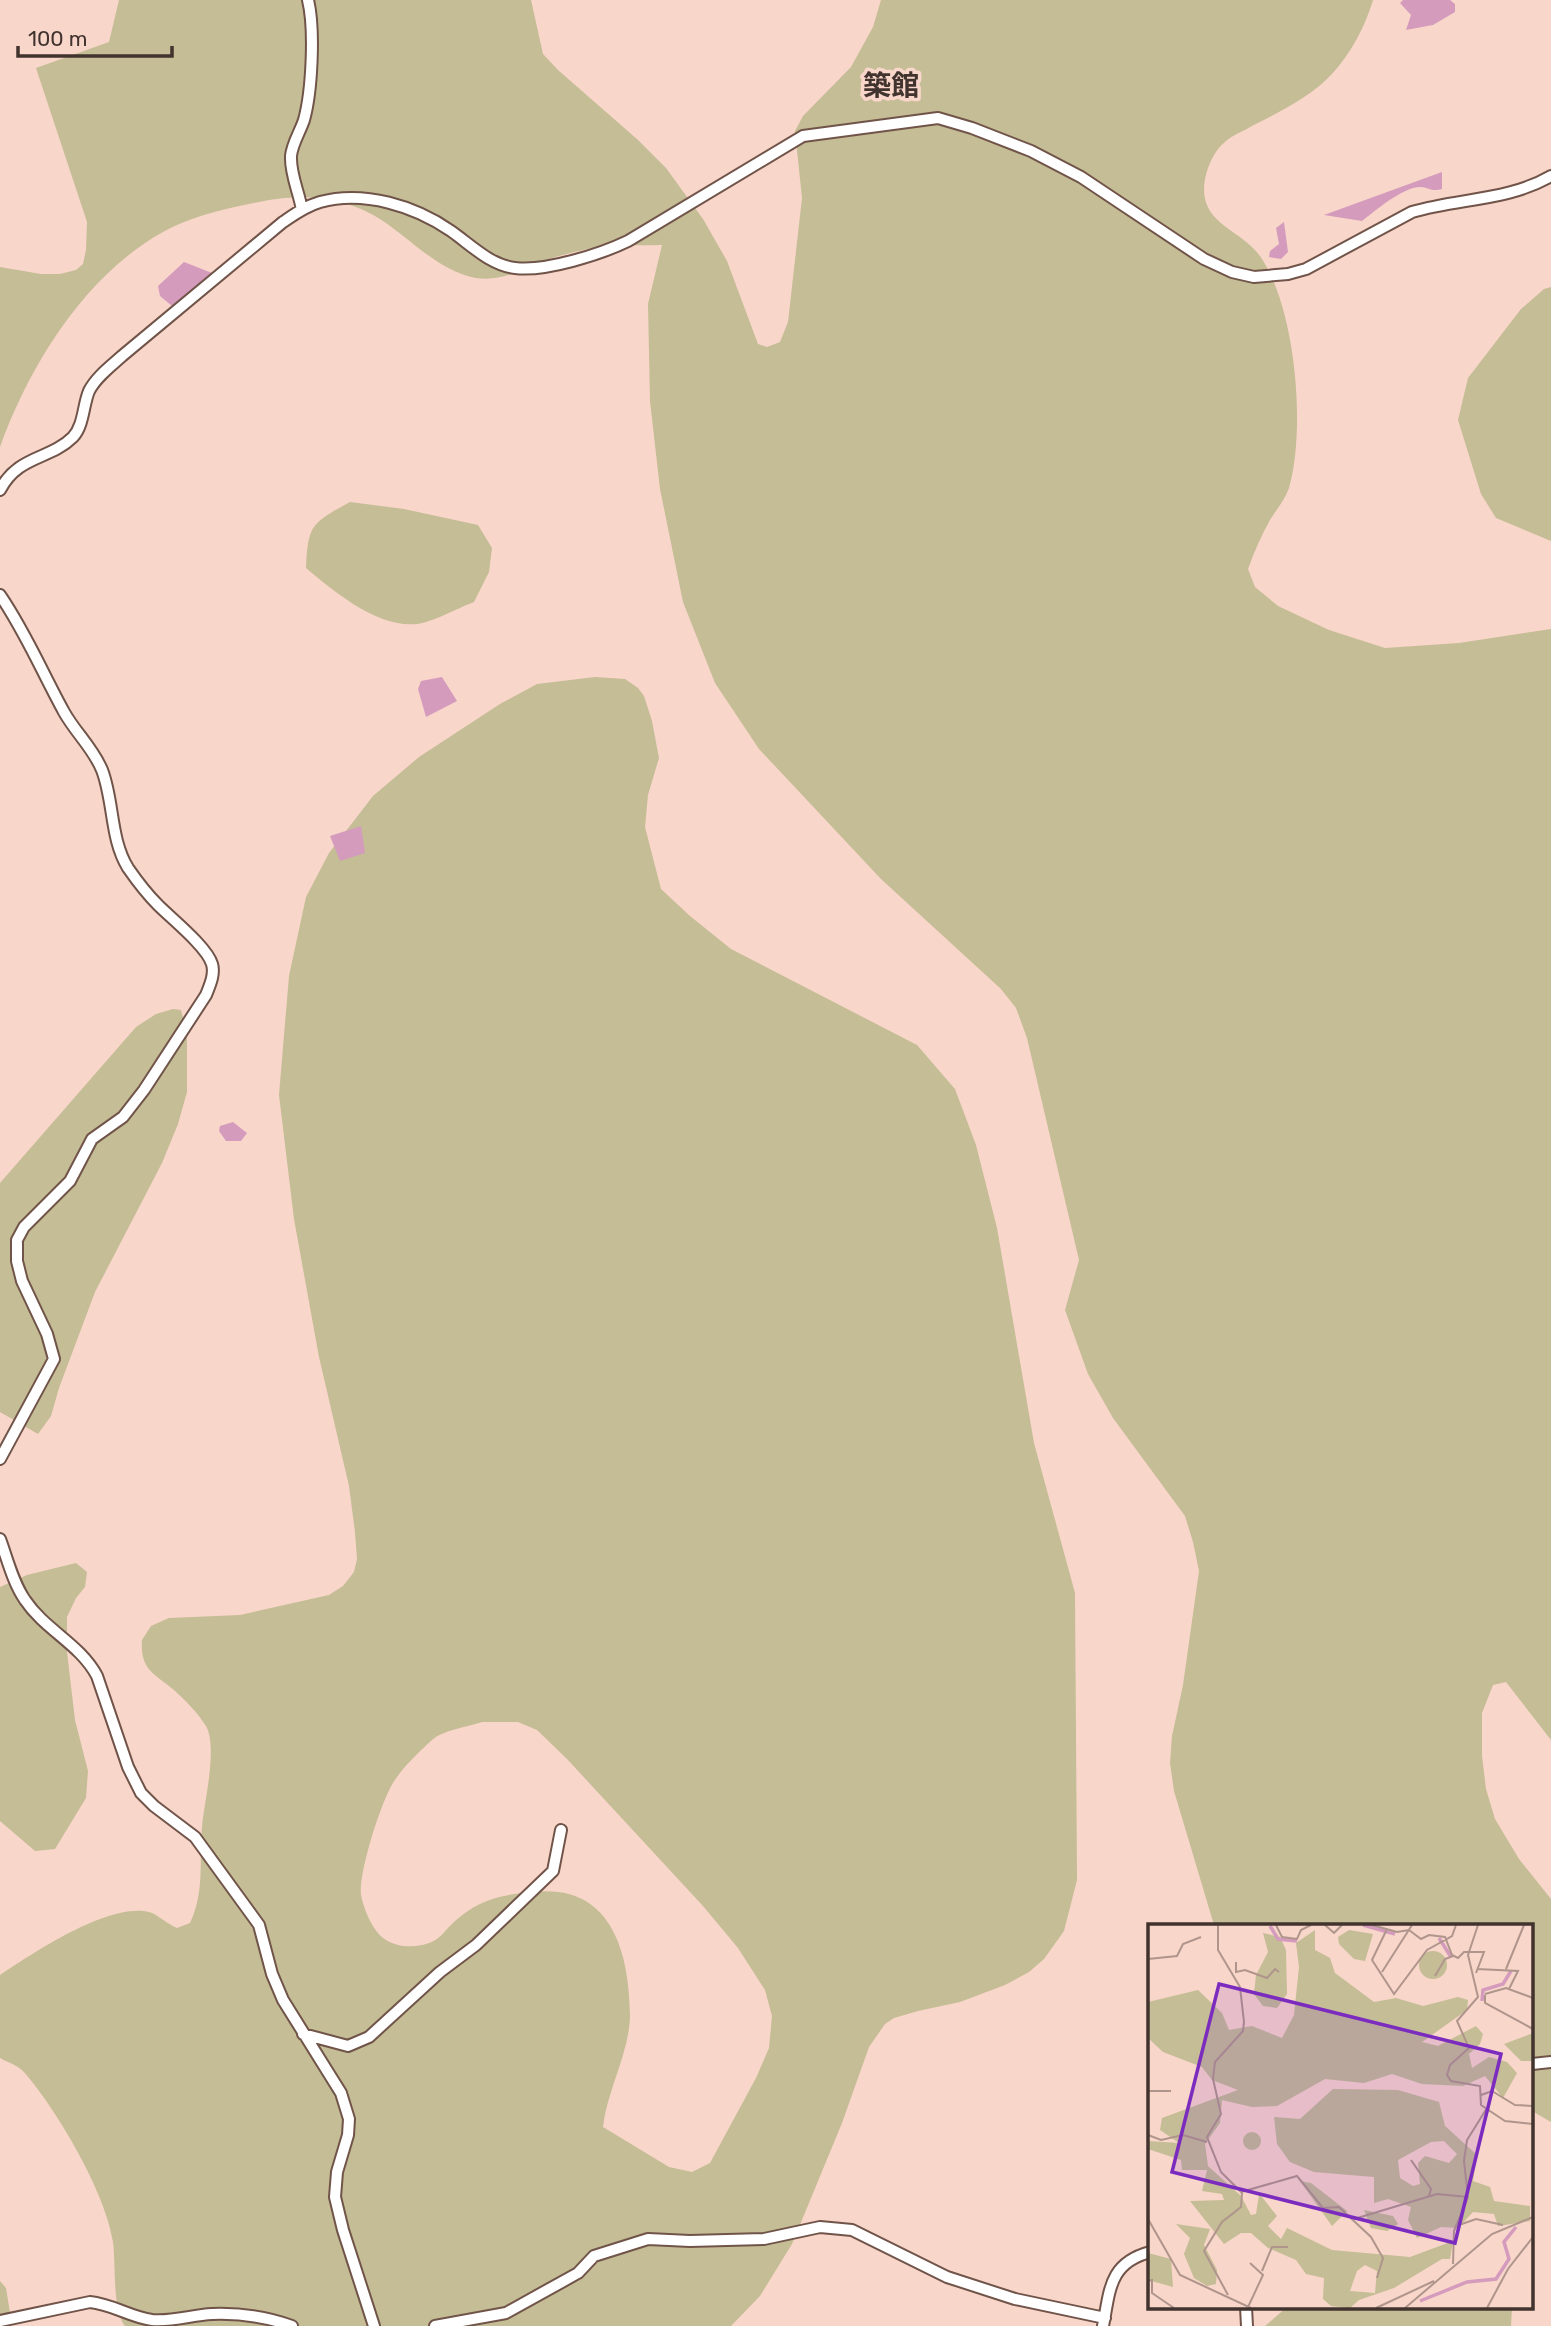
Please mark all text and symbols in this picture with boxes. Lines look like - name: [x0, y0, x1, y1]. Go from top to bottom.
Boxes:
- scale bar: [18, 14, 172, 58]
- text: 100 m: [28, 26, 87, 51]
- district label: 築館: [863, 69, 919, 102]
- inset map: [1148, 1924, 1534, 2308]

